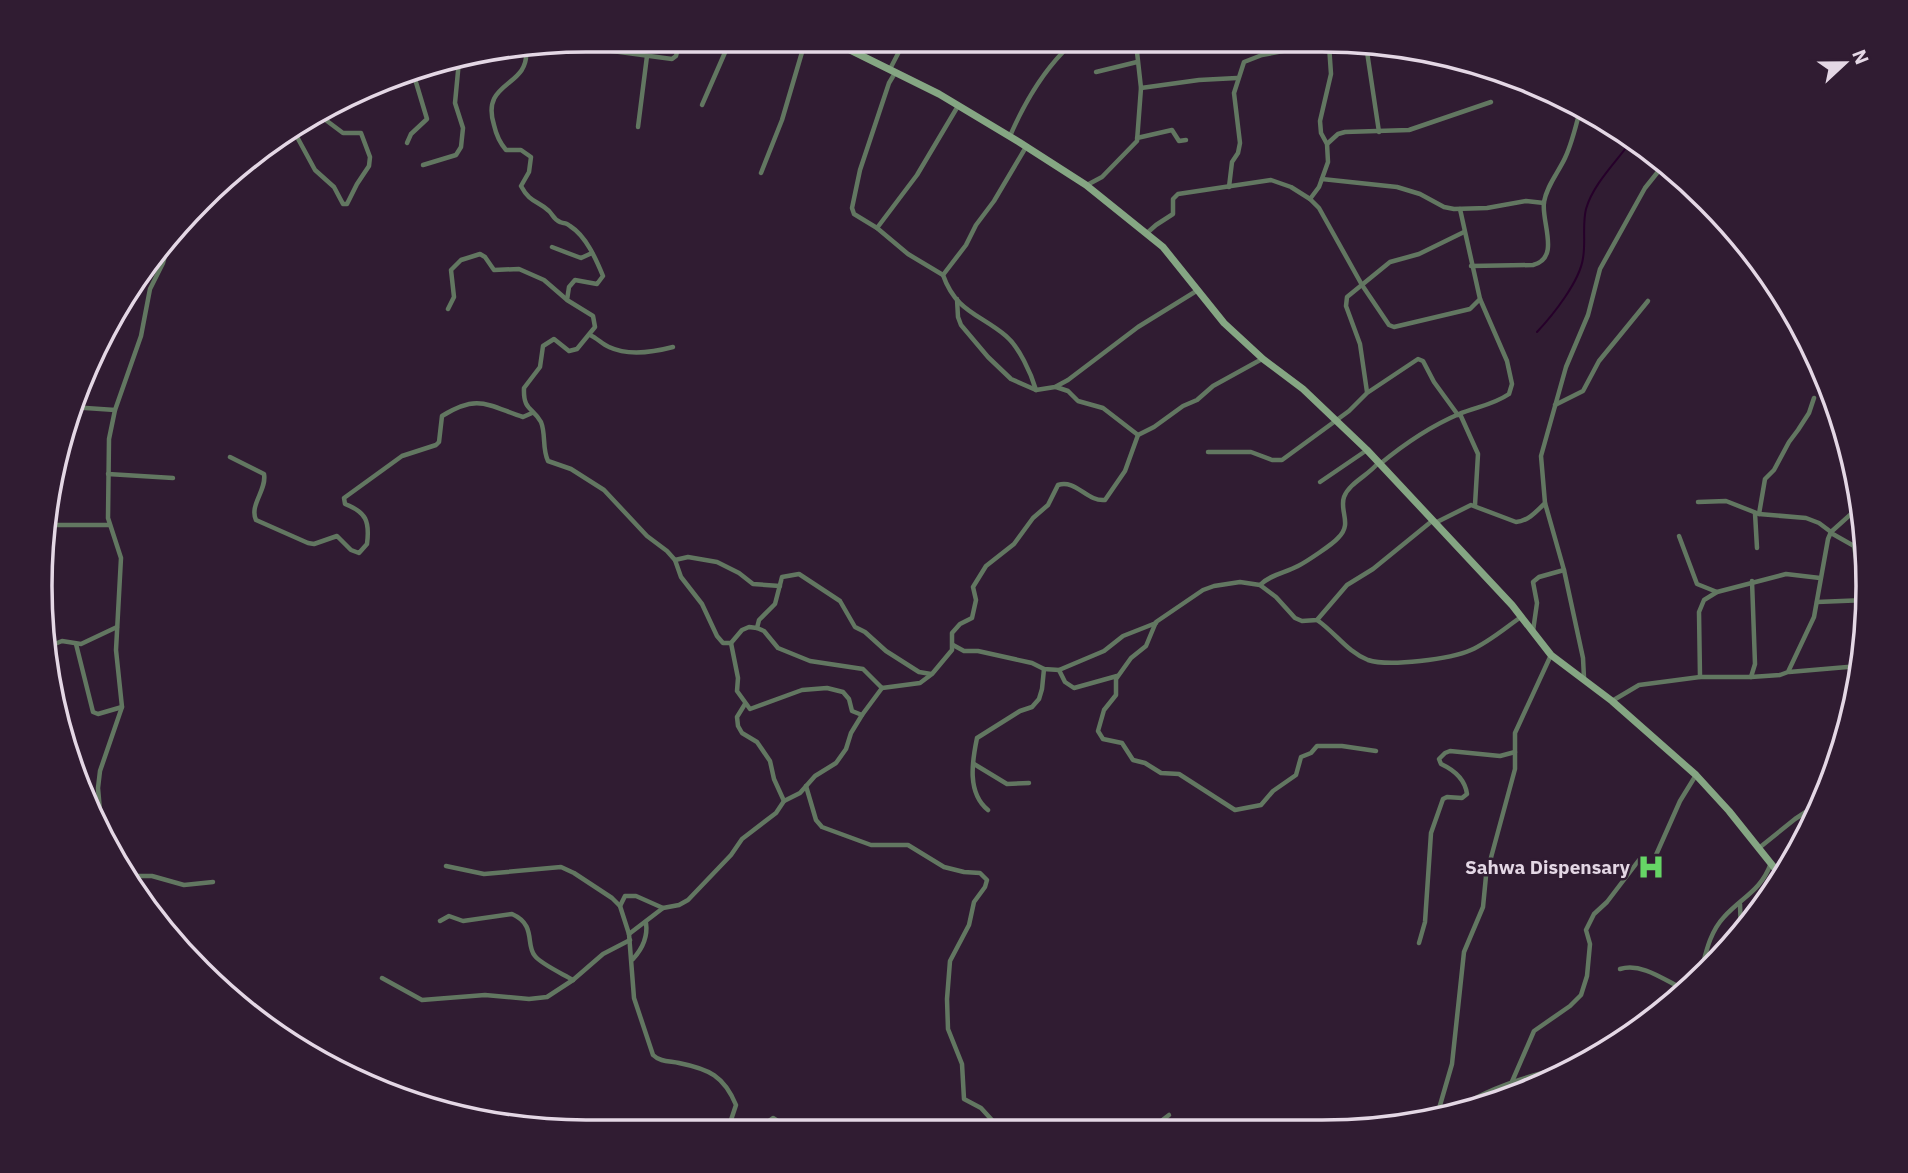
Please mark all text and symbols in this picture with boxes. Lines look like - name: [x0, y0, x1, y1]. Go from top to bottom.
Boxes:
- north arrow: [1810, 28, 1880, 98]
- text: N: [1847, 46, 1874, 68]
- hospital icon: Sahwa Dispensary: [1636, 852, 1666, 882]
- place label: Sahwa Dispensary: [1465, 855, 1631, 879]

